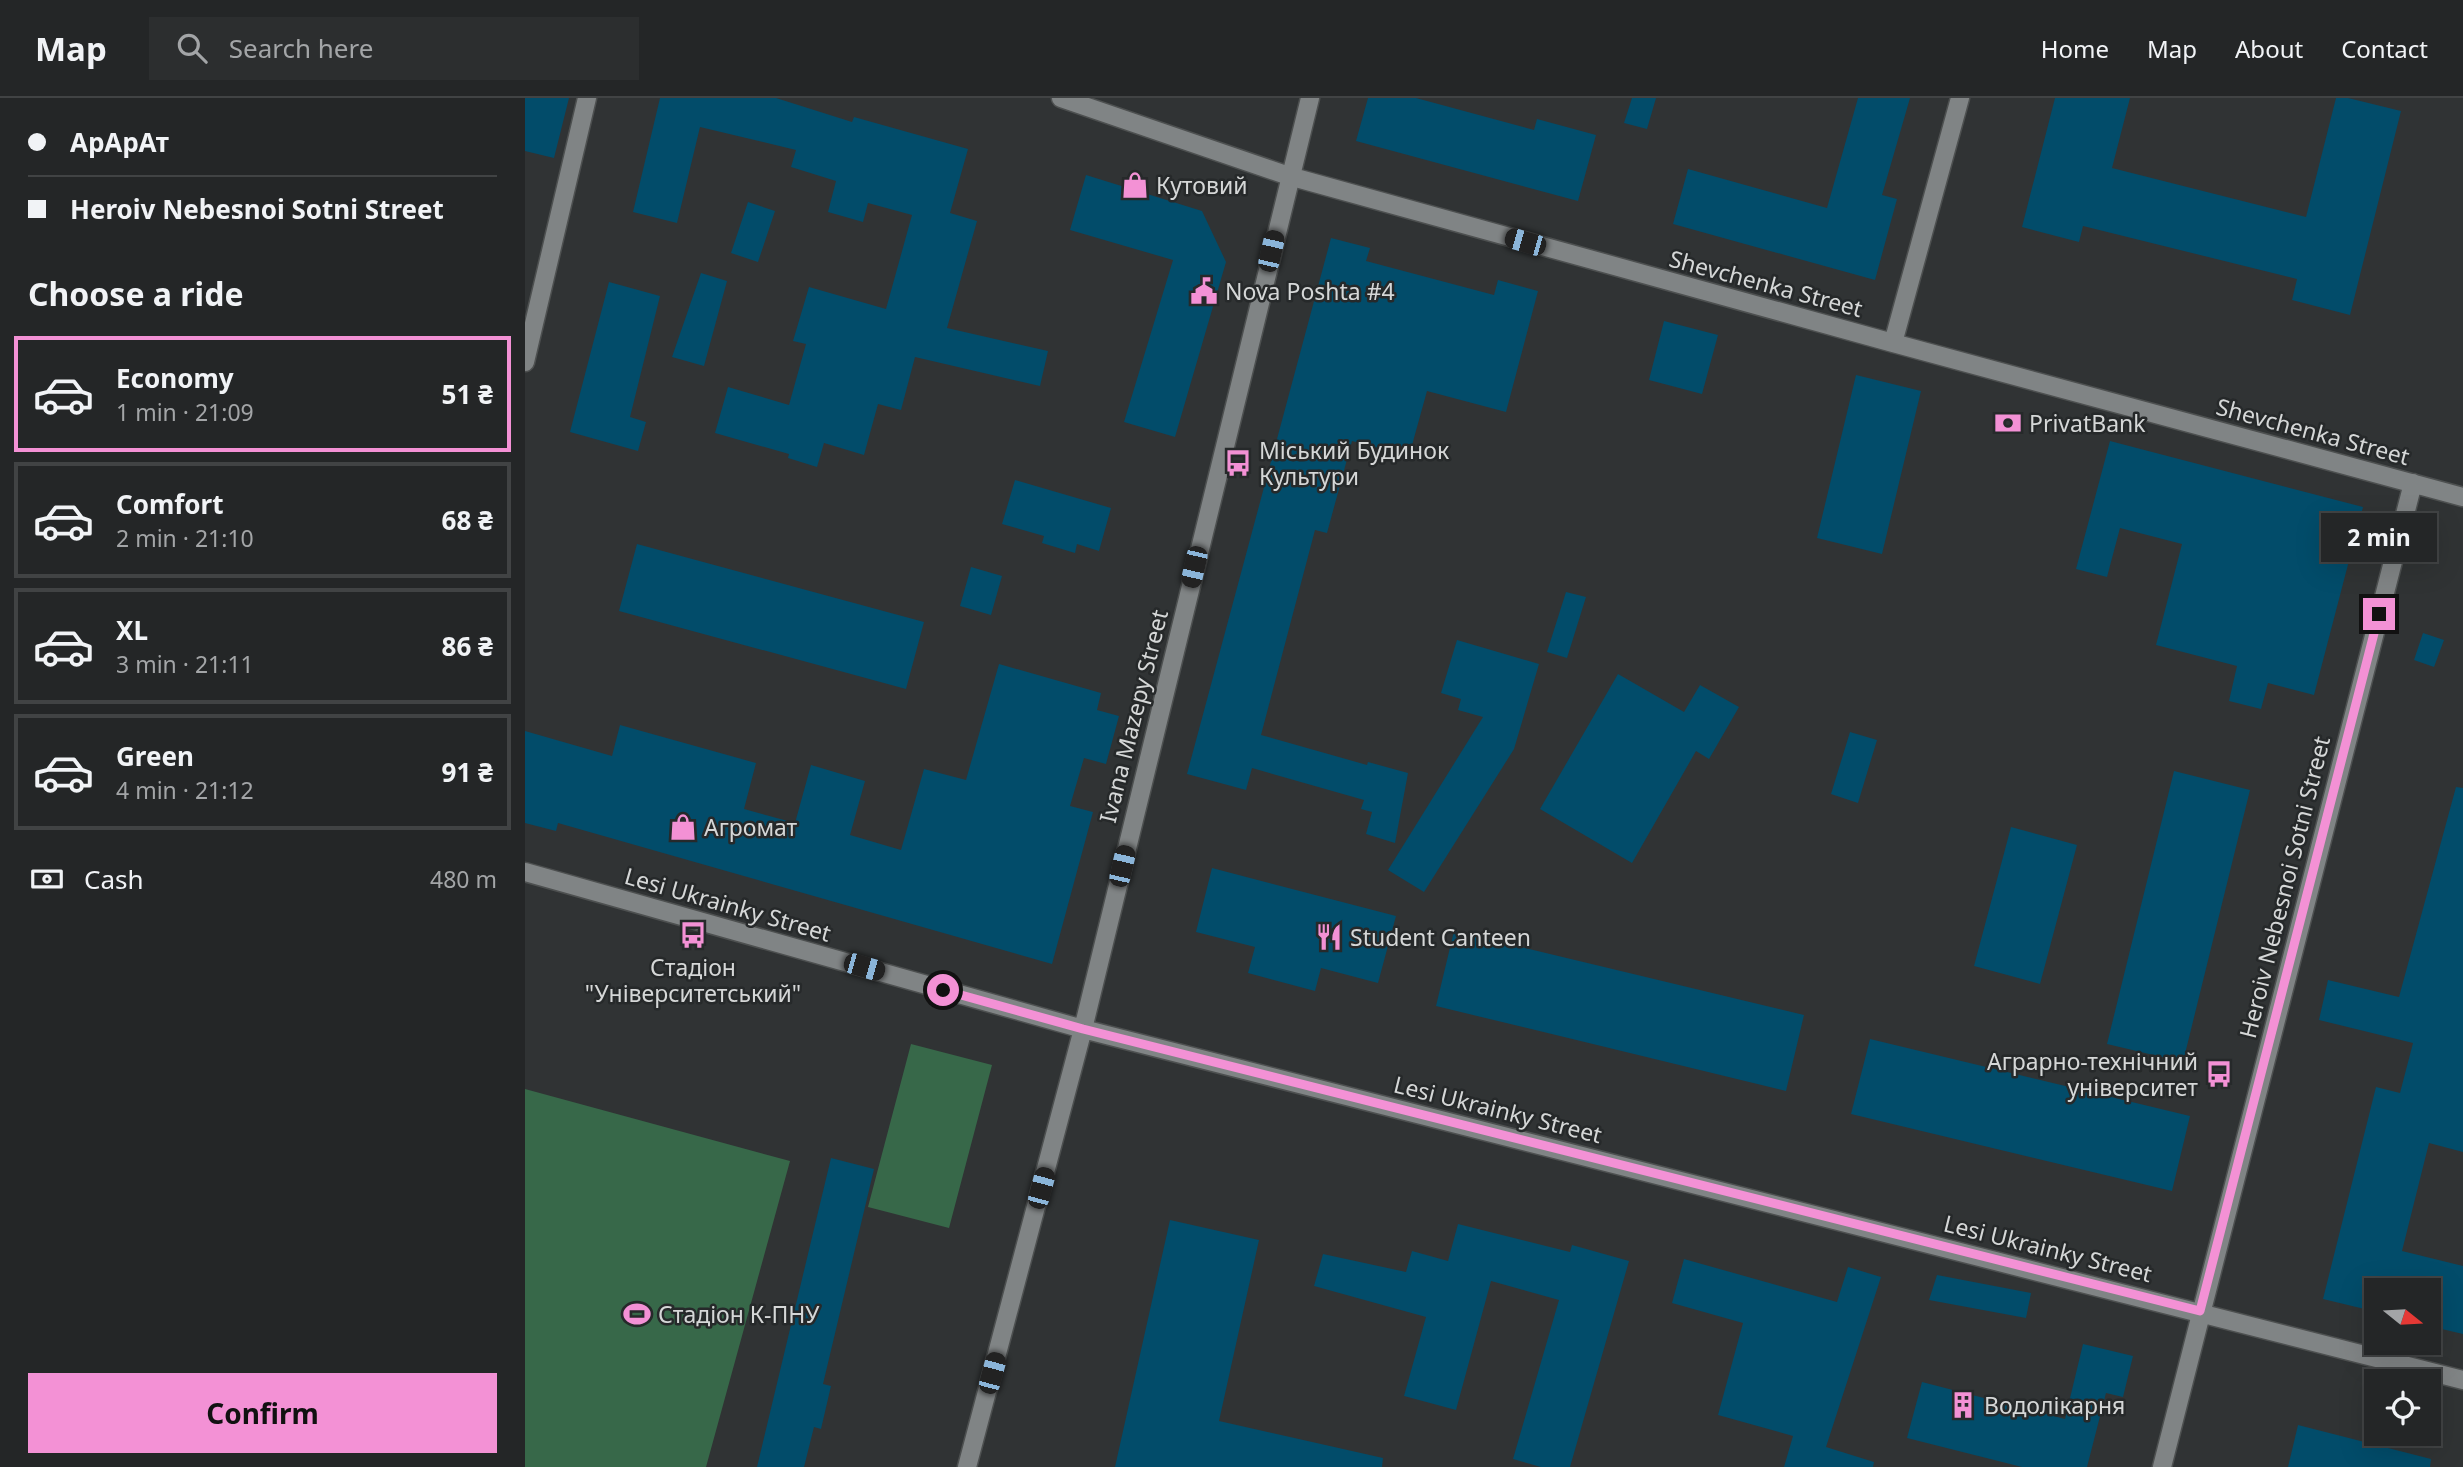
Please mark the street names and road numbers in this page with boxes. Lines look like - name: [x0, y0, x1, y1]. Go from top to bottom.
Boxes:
- street label: Shevchenka Street: [1666, 242, 1866, 324]
- street label: Shevchenka Street: [2213, 390, 2413, 472]
- street label: Ivana Mazepy Street: [1091, 606, 1175, 826]
- street label: Heroiv Nebesnoi Sotni Street: [2231, 733, 2337, 1041]
- street label: Lesi Ukrainky Street: [621, 859, 835, 949]
- street label: Lesi Ukrainky Street: [1391, 1068, 1605, 1150]
- street label: Lesi Ukrainky Street: [1941, 1207, 2155, 1289]

